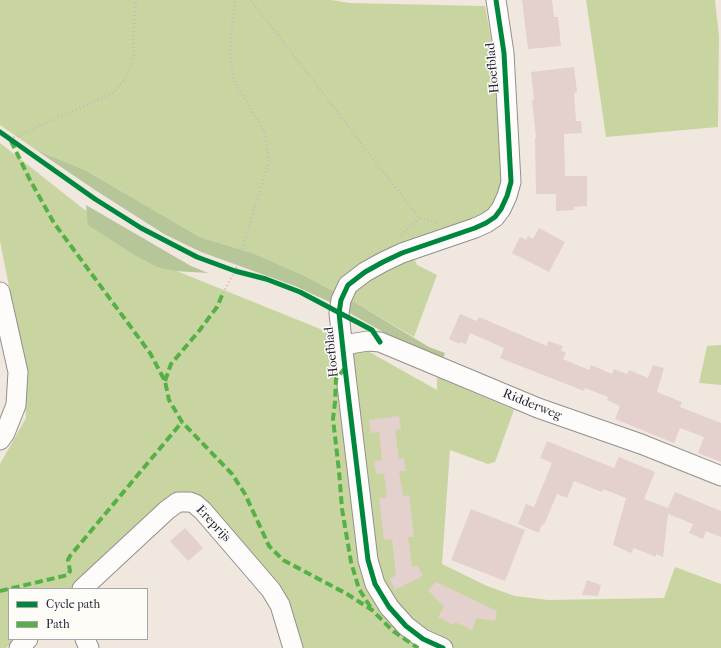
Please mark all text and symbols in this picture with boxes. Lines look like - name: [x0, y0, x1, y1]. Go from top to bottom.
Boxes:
- street label: Hoefblad: [483, 42, 503, 94]
- street label: Hoefblad: [322, 326, 342, 378]
- street label: Ridderweg: [500, 386, 564, 424]
- street label: Ereprijs: [192, 502, 234, 546]
- legend: [8, 588, 148, 640]
- text: Cycle path: [46, 597, 100, 611]
- text: Path: [46, 617, 70, 631]

